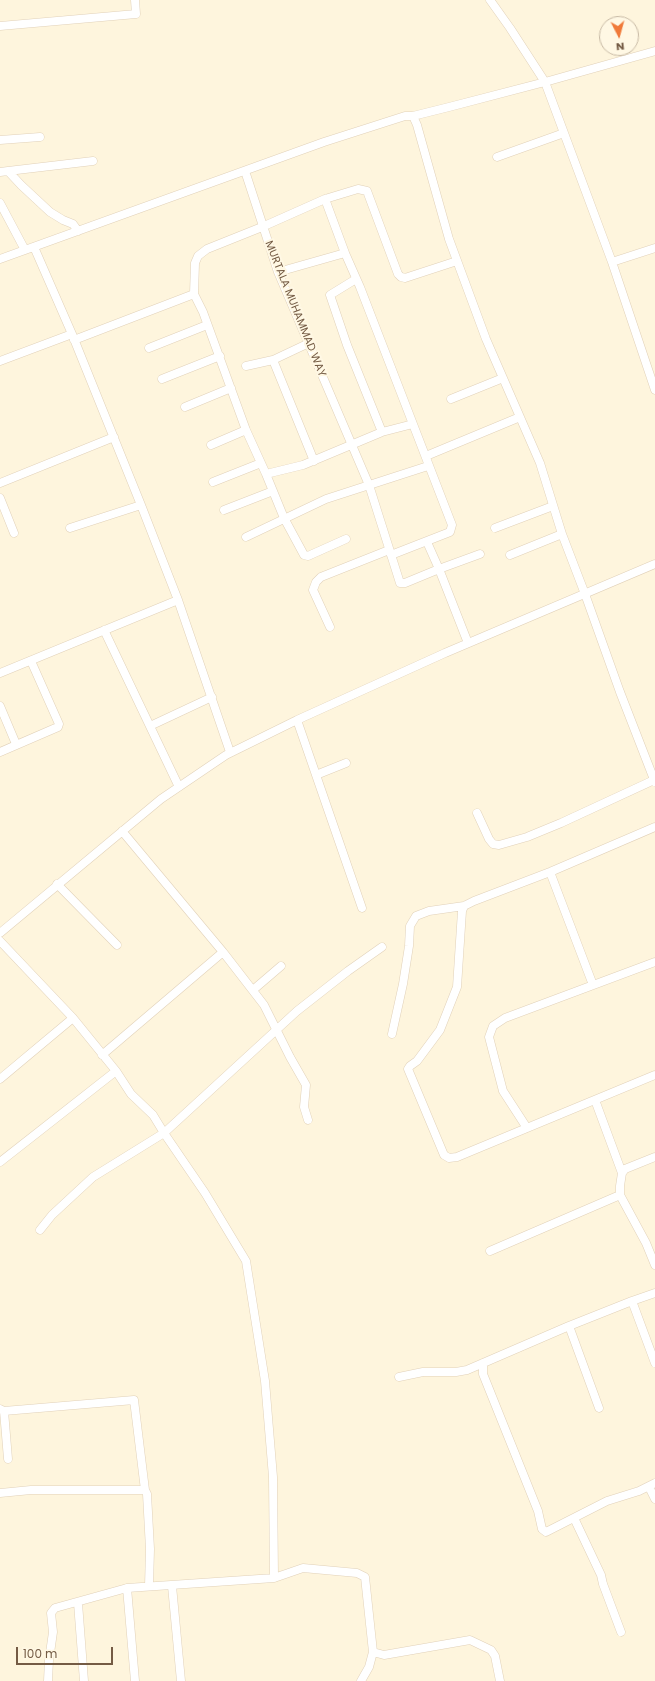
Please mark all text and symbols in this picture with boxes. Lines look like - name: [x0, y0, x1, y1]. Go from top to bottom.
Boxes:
- north arrow: [599, 16, 639, 56]
- text: N: [615, 39, 625, 55]
- street label: MURTALA MUHAMMAD WAY: [262, 239, 328, 379]
- scale bar: [18, 1639, 115, 1665]
- text: 100 m: [23, 1645, 57, 1662]

